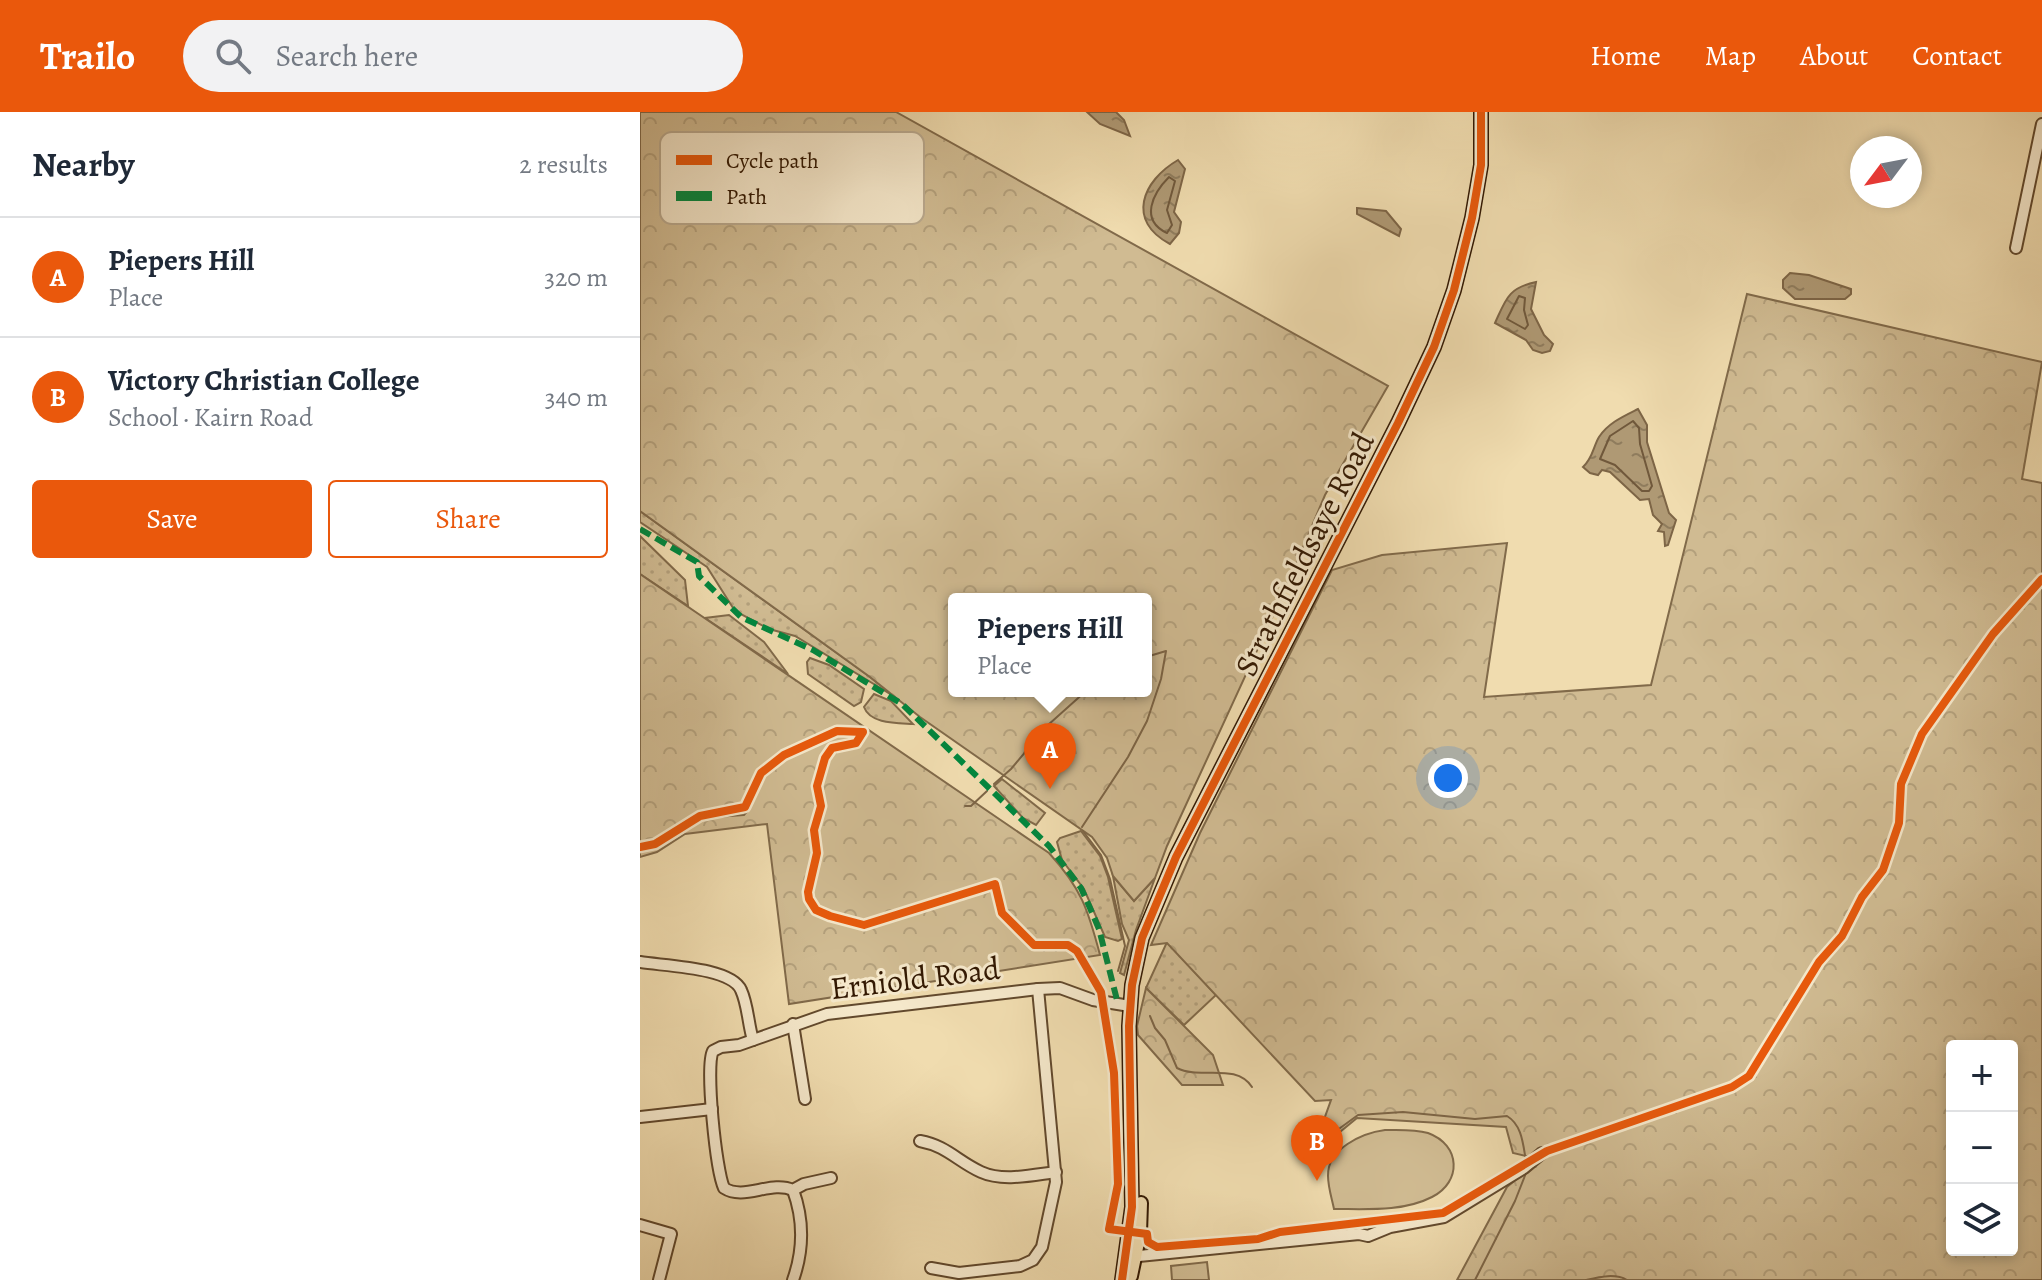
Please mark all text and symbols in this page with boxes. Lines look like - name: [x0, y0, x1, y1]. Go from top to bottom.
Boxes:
- search box: [183, 20, 743, 92]
- text: Trailo: [40, 30, 135, 82]
- icon: search: [211, 34, 255, 78]
- text: Search here: [275, 36, 418, 76]
- text: Home: [1590, 37, 1661, 75]
- text: Map: [1705, 37, 1756, 75]
- text: About: [1800, 37, 1868, 75]
- text: Contact: [1912, 37, 2002, 75]
- legend: [660, 132, 924, 224]
- north arrow: [1850, 136, 1922, 208]
- text: Nearby: [32, 141, 135, 188]
- text: Cycle path: [726, 146, 819, 176]
- text: 2 results: [519, 147, 608, 182]
- text: Path: [726, 182, 767, 212]
- text: Piepers Hill: [108, 240, 254, 280]
- text: A: [50, 260, 66, 295]
- text: 320 m: [544, 260, 608, 295]
- text: Place: [108, 280, 163, 315]
- text: Victory Christian College: [108, 360, 420, 400]
- text: B: [50, 380, 66, 415]
- text: 340 m: [545, 380, 608, 415]
- text: School · Kairn Road: [108, 400, 313, 435]
- street label: Strathfieldsaye Road: [1223, 424, 1385, 684]
- button: Save: [32, 480, 312, 558]
- button: Share: [328, 480, 608, 558]
- popup: [948, 593, 1152, 697]
- text: Piepers Hill: [977, 608, 1123, 648]
- text: Place: [977, 648, 1032, 683]
- pin: A: [1024, 723, 1076, 789]
- your location: [1428, 758, 1468, 798]
- street label: Erniold Road: [828, 946, 1003, 1010]
- map controls: [1946, 1040, 2018, 1256]
- button: +: [1946, 1040, 2018, 1112]
- button: −: [1946, 1112, 2018, 1184]
- pin: B: [1291, 1115, 1343, 1181]
- button: layers: [1946, 1184, 2018, 1256]

